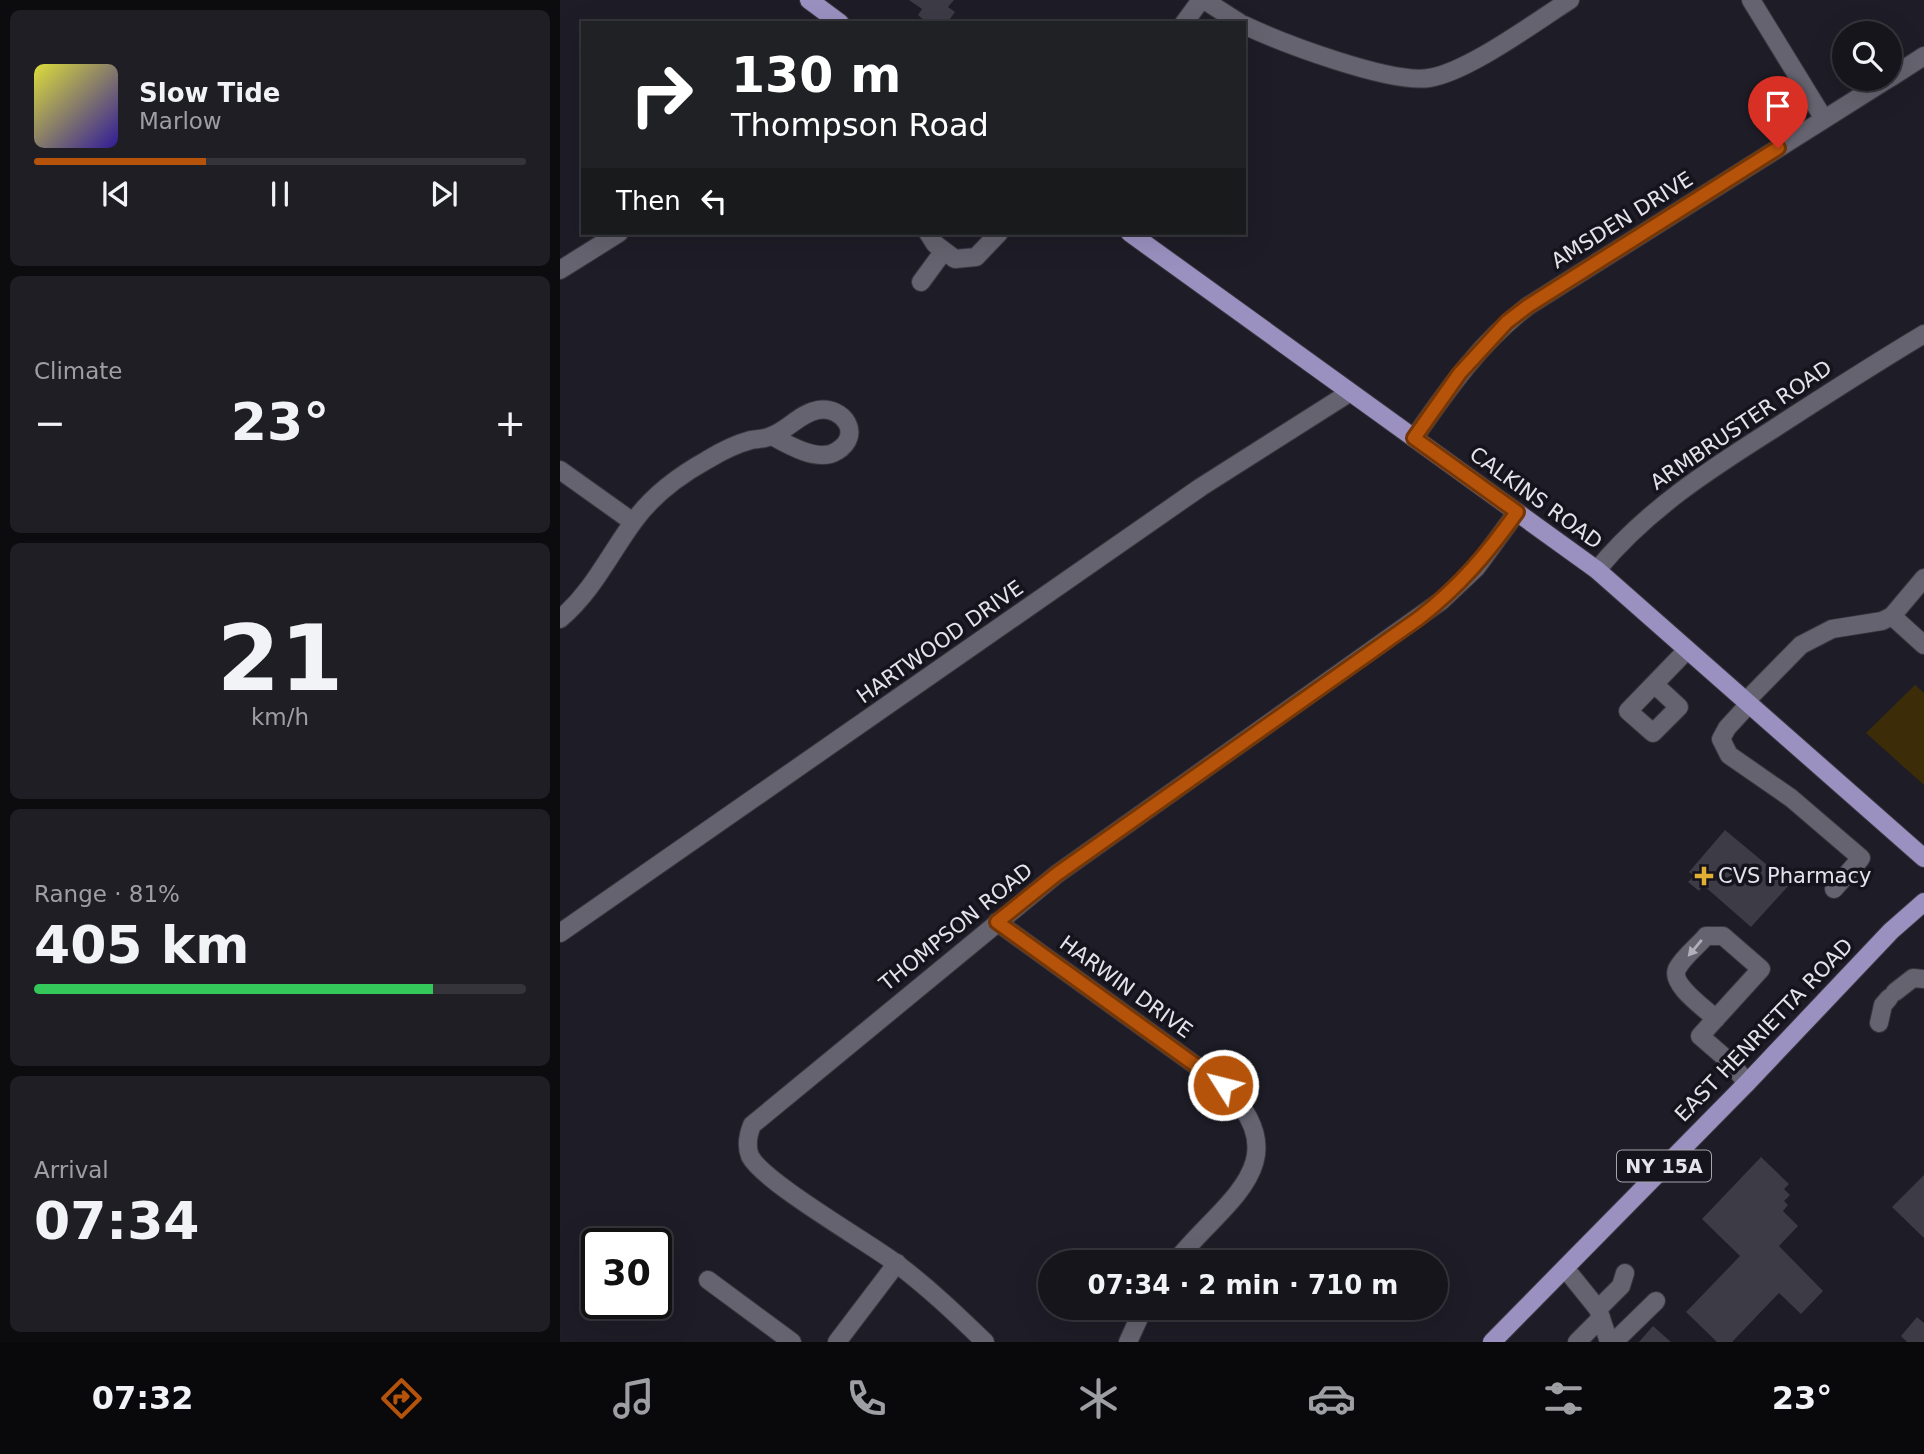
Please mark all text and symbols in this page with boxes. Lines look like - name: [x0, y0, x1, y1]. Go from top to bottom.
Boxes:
- map controls: [1832, 21, 1902, 91]
- button: search: [1832, 21, 1902, 91]
- text: 130 m: [731, 47, 901, 104]
- icon: right: [616, 49, 707, 140]
- pin: [1748, 76, 1808, 148]
- text: Slow Tide: [139, 78, 280, 108]
- icon: arrive: [1759, 87, 1797, 125]
- text: Thompson Road: [731, 106, 989, 144]
- text: Marlow: [139, 108, 222, 134]
- street label: AMSDEN DRIVE: [1547, 167, 1697, 273]
- icon: previous: [97, 175, 135, 213]
- icon: pause: [261, 175, 299, 213]
- icon: next: [425, 175, 463, 213]
- icon: left: [695, 182, 733, 220]
- text: Then: [616, 186, 681, 216]
- street label: ARMBRUSTER ROAD: [1646, 355, 1836, 495]
- text: Climate: [34, 358, 123, 384]
- text: 23°: [231, 392, 329, 452]
- text: −: [34, 401, 66, 445]
- text: +: [494, 401, 526, 445]
- street label: CALKINS ROAD: [1465, 442, 1607, 554]
- street label: HARTWOOD DRIVE: [852, 576, 1028, 708]
- text: 21: [217, 606, 343, 711]
- text: km/h: [251, 704, 309, 730]
- street label: THOMPSON ROAD: [874, 858, 1037, 997]
- place label: CVS Pharmacy: [1718, 864, 1871, 888]
- marker: CVS Pharmacy: [1696, 868, 1712, 884]
- text: Range · 81%: [34, 881, 180, 907]
- text: 405 km: [34, 915, 249, 975]
- street label: HARWIN DRIVE: [1055, 931, 1197, 1043]
- street label: EAST HENRIETTA ROAD: [1670, 933, 1858, 1127]
- one-way arrow: [1688, 940, 1703, 957]
- position arrow: [1186, 1048, 1260, 1122]
- road number: NY 15A: [1617, 1150, 1711, 1182]
- text: Arrival: [34, 1157, 109, 1183]
- text: 07:34: [34, 1191, 200, 1251]
- speed limit sign: 30: [581, 1228, 672, 1319]
- text: 07:34 · 2 min · 710 m: [1088, 1270, 1398, 1300]
- icon: directions: [377, 1374, 426, 1423]
- icon: music: [609, 1374, 658, 1423]
- icon: phone: [842, 1374, 891, 1423]
- icon: climate: [1074, 1374, 1123, 1423]
- icon: car: [1307, 1374, 1356, 1423]
- icon: filters: [1539, 1374, 1588, 1423]
- text: 07:32: [92, 1379, 194, 1417]
- text: 23°: [1772, 1379, 1832, 1417]

